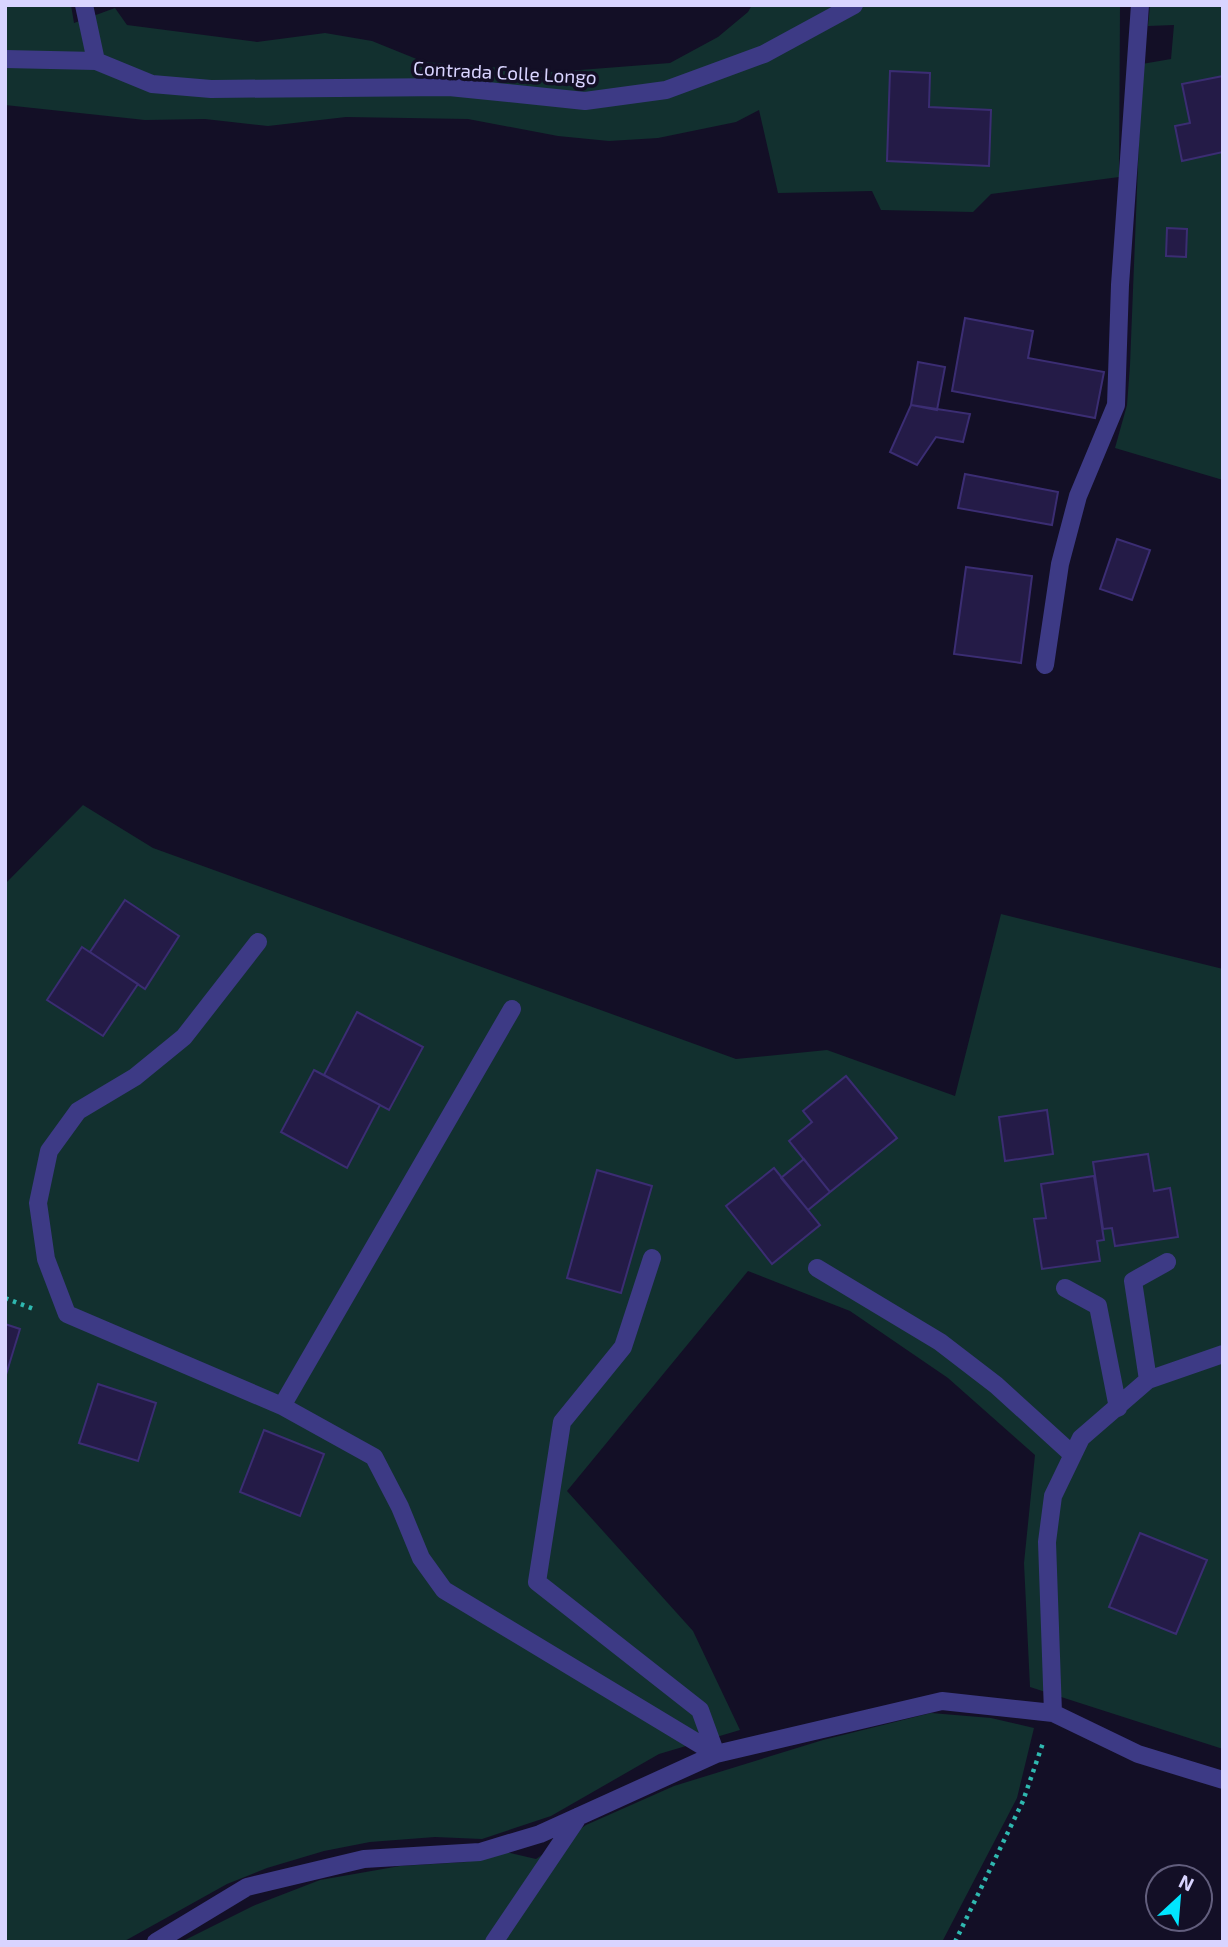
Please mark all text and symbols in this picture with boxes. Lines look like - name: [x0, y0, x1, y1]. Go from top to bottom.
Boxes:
- street label: Contrada Colle Longo: [413, 56, 597, 88]
- north arrow: [1144, 1863, 1214, 1933]
- text: N: [1175, 1869, 1198, 1896]

